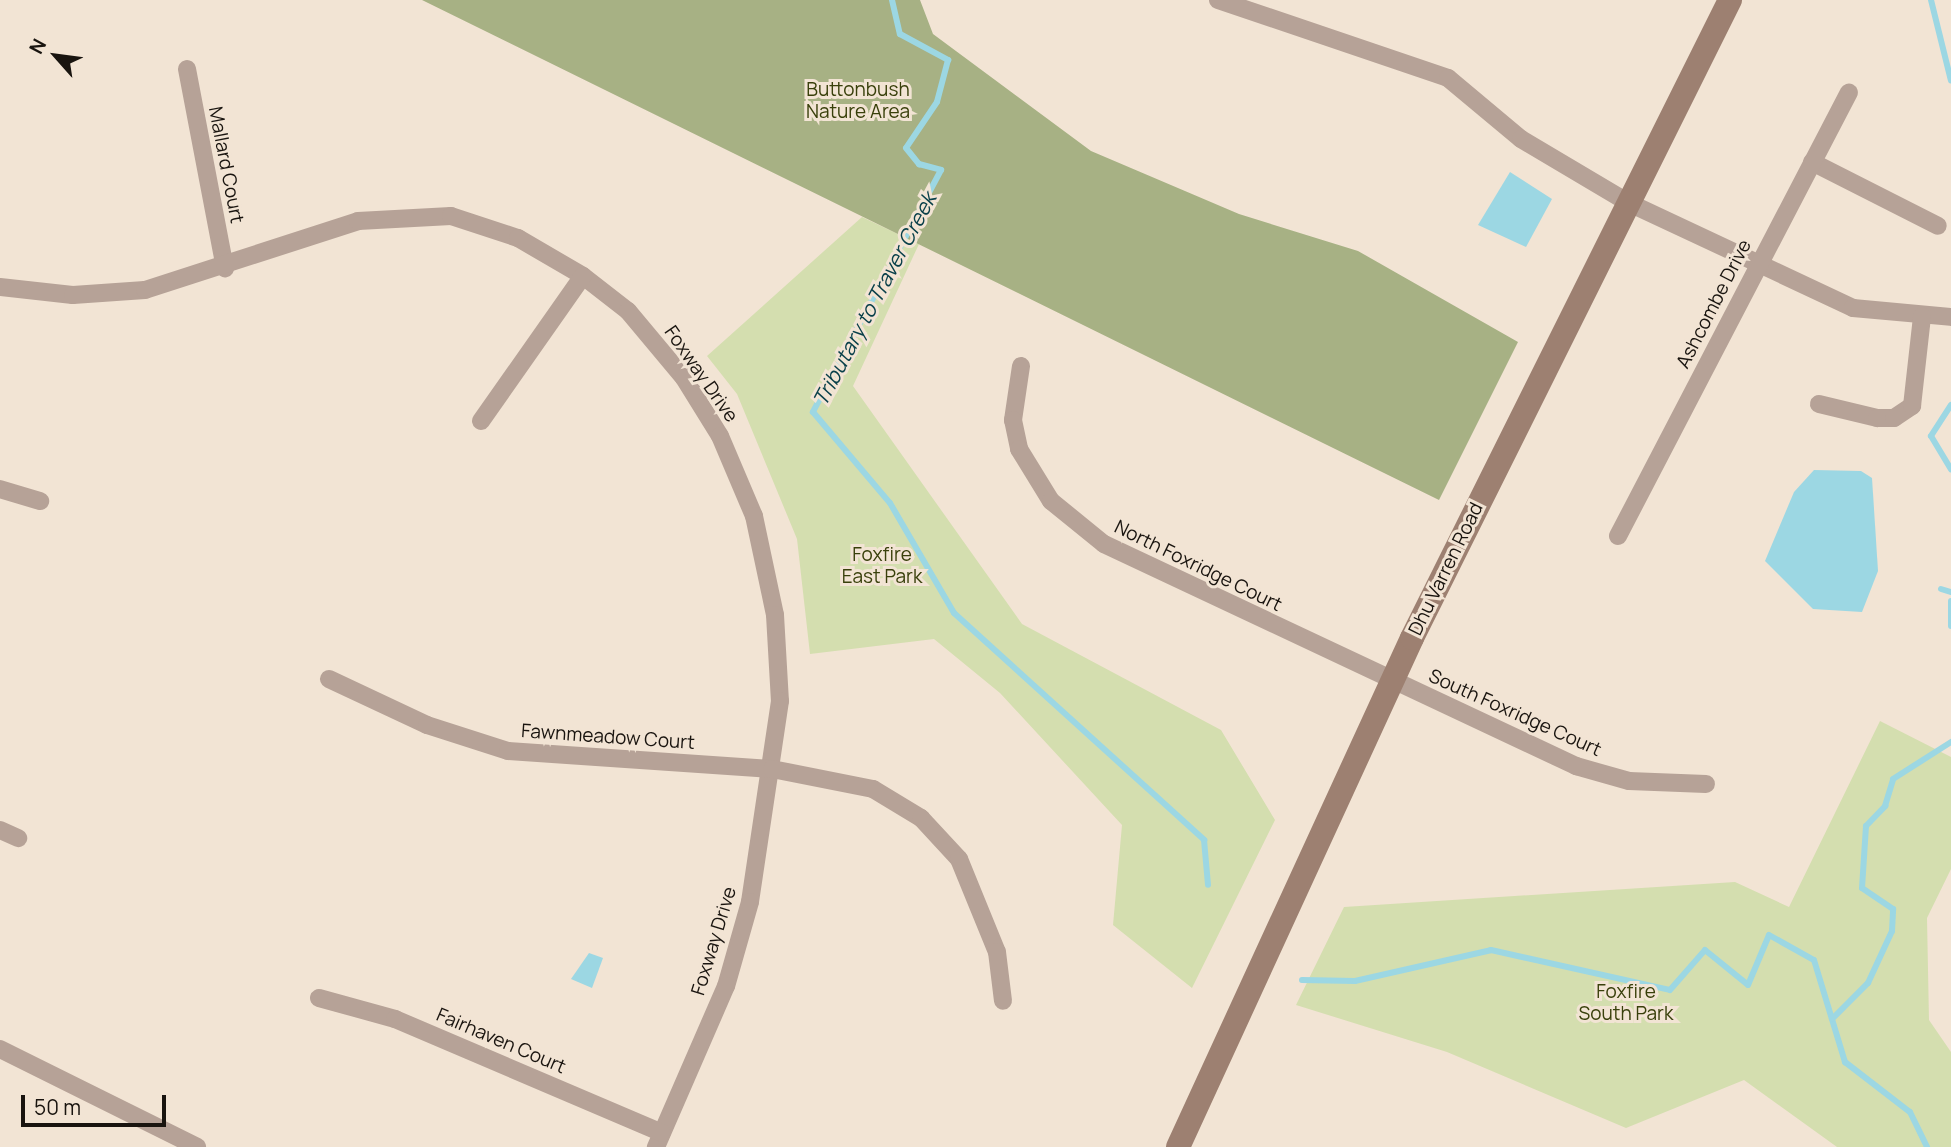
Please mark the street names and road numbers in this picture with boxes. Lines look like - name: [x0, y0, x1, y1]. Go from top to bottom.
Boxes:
- street label: Mallard Court: [204, 105, 248, 225]
- street label: Ashcombe Drive: [1672, 236, 1756, 372]
- street label: Foxway Drive: [659, 321, 743, 427]
- street label: Dhu Varren Road: [1404, 499, 1488, 639]
- street label: North Foxridge Court: [1111, 516, 1285, 616]
- street label: South Foxridge Court: [1425, 665, 1605, 761]
- street label: Fawnmeadow Court: [521, 720, 695, 754]
- street label: Foxway Drive: [687, 884, 741, 998]
- street label: Fairhaven Court: [433, 1003, 569, 1079]

